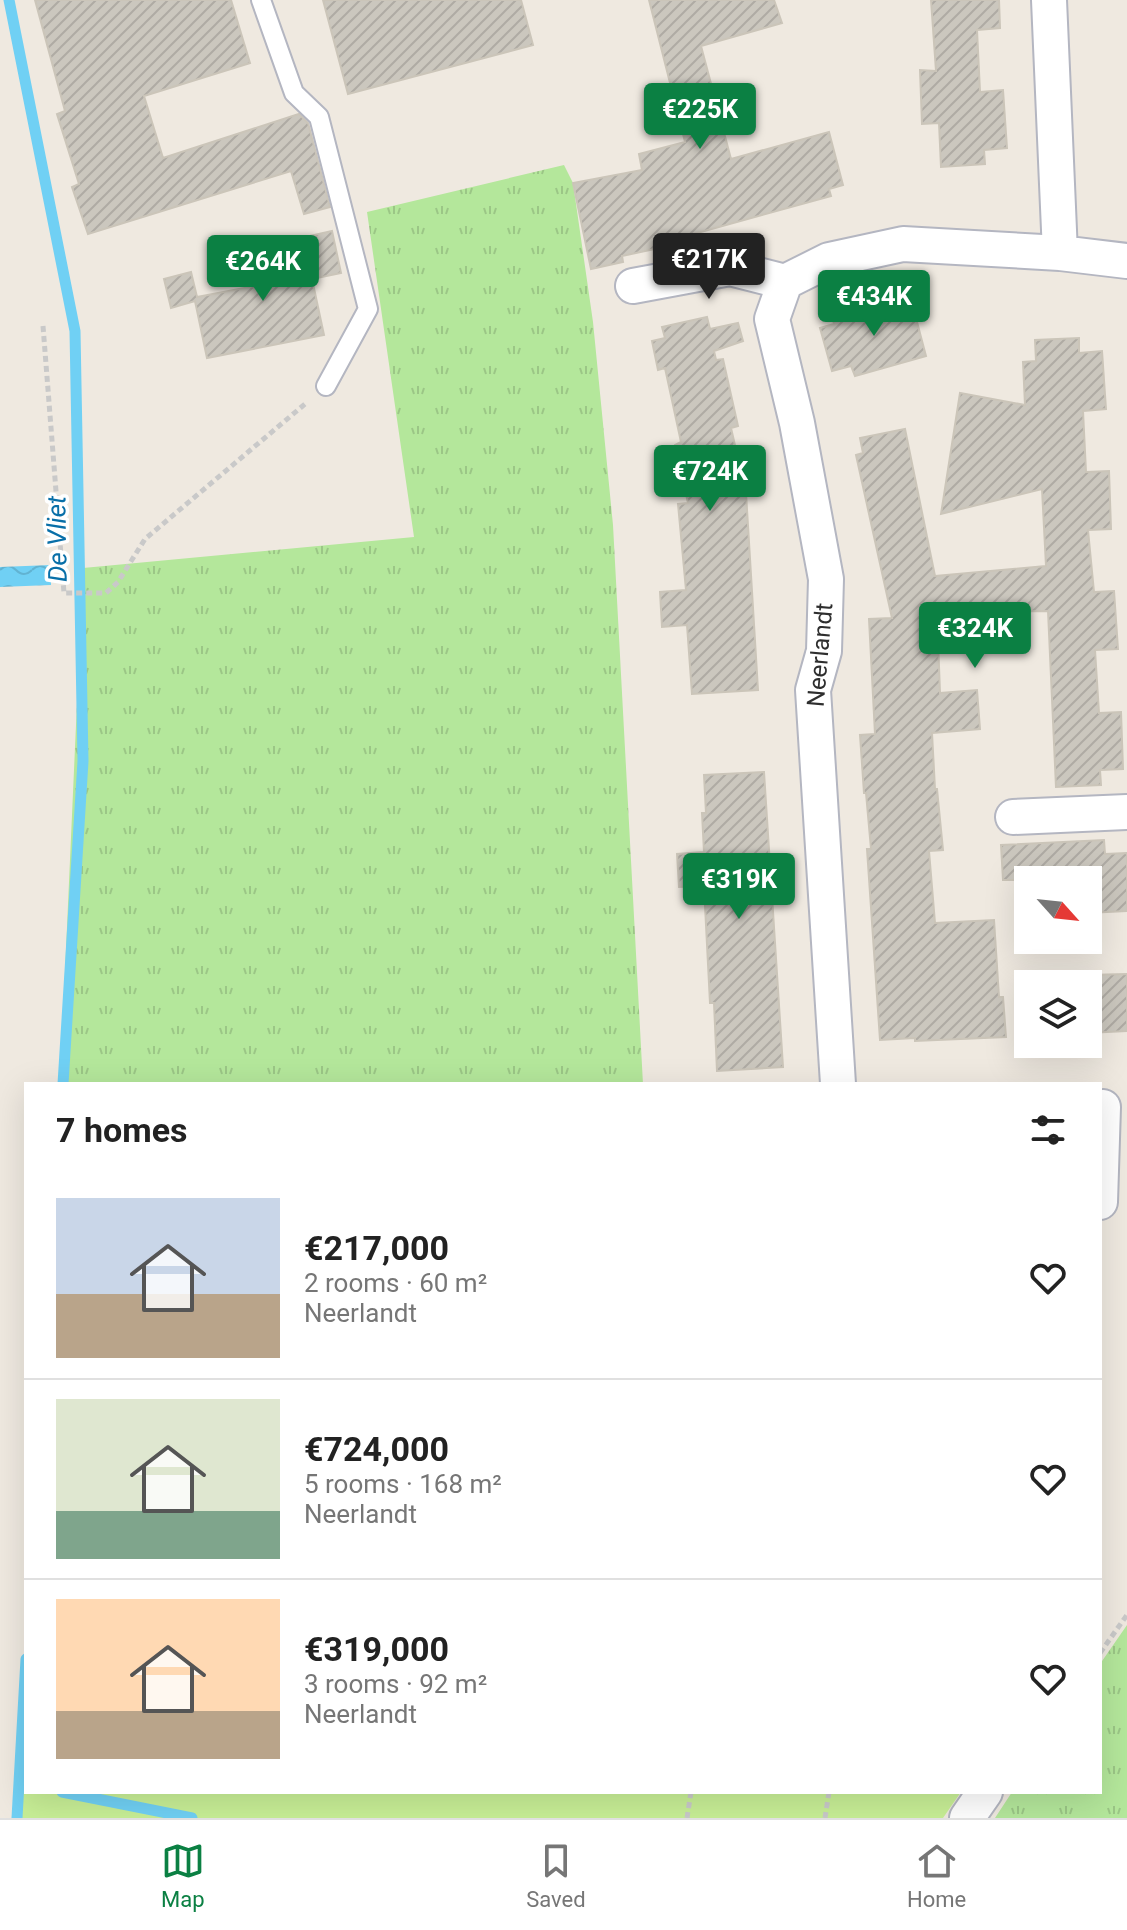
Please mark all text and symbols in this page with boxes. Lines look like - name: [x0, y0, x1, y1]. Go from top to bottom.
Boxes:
- pin: €225K: [644, 83, 756, 151]
- text: €225K: [662, 94, 738, 124]
- pin: €217K: [653, 233, 765, 301]
- pin: €264K: [207, 235, 319, 303]
- text: €217K: [671, 244, 747, 274]
- text: €264K: [225, 246, 301, 276]
- pin: €434K: [818, 270, 930, 338]
- text: €434K: [836, 281, 912, 311]
- pin: €724K: [654, 445, 766, 513]
- text: €724K: [672, 456, 748, 486]
- water label: De Vliet: [41, 495, 73, 582]
- street label: Neerlandt: [802, 602, 839, 708]
- pin: €324K: [919, 602, 1031, 670]
- text: €324K: [937, 613, 1013, 643]
- pin: €319K: [683, 853, 795, 921]
- text: €319K: [701, 864, 777, 894]
- north arrow: [1014, 866, 1102, 954]
- map controls: [1014, 866, 1102, 1058]
- button: layers: [1014, 970, 1102, 1058]
- icon: filters: [1026, 1108, 1070, 1152]
- text: 7 homes: [56, 1110, 187, 1150]
- text: €217,000: [304, 1228, 449, 1268]
- icon: home: [120, 1230, 216, 1326]
- icon: heart: [1026, 1256, 1070, 1300]
- text: 2 rooms · 60 m²: [304, 1268, 487, 1298]
- text: Neerlandt: [304, 1298, 417, 1328]
- text: €724,000: [304, 1429, 449, 1469]
- icon: home: [120, 1431, 216, 1527]
- icon: heart: [1026, 1457, 1070, 1501]
- text: 5 rooms · 168 m²: [304, 1469, 502, 1499]
- text: Neerlandt: [304, 1499, 417, 1529]
- text: €319,000: [304, 1629, 449, 1669]
- icon: home: [120, 1631, 216, 1727]
- icon: heart: [1026, 1657, 1070, 1701]
- text: 3 rooms · 92 m²: [304, 1669, 487, 1699]
- text: Neerlandt: [304, 1699, 417, 1729]
- tab: Map: [161, 1839, 205, 1912]
- tab: Saved: [526, 1839, 586, 1912]
- tab: Home: [907, 1839, 966, 1912]

